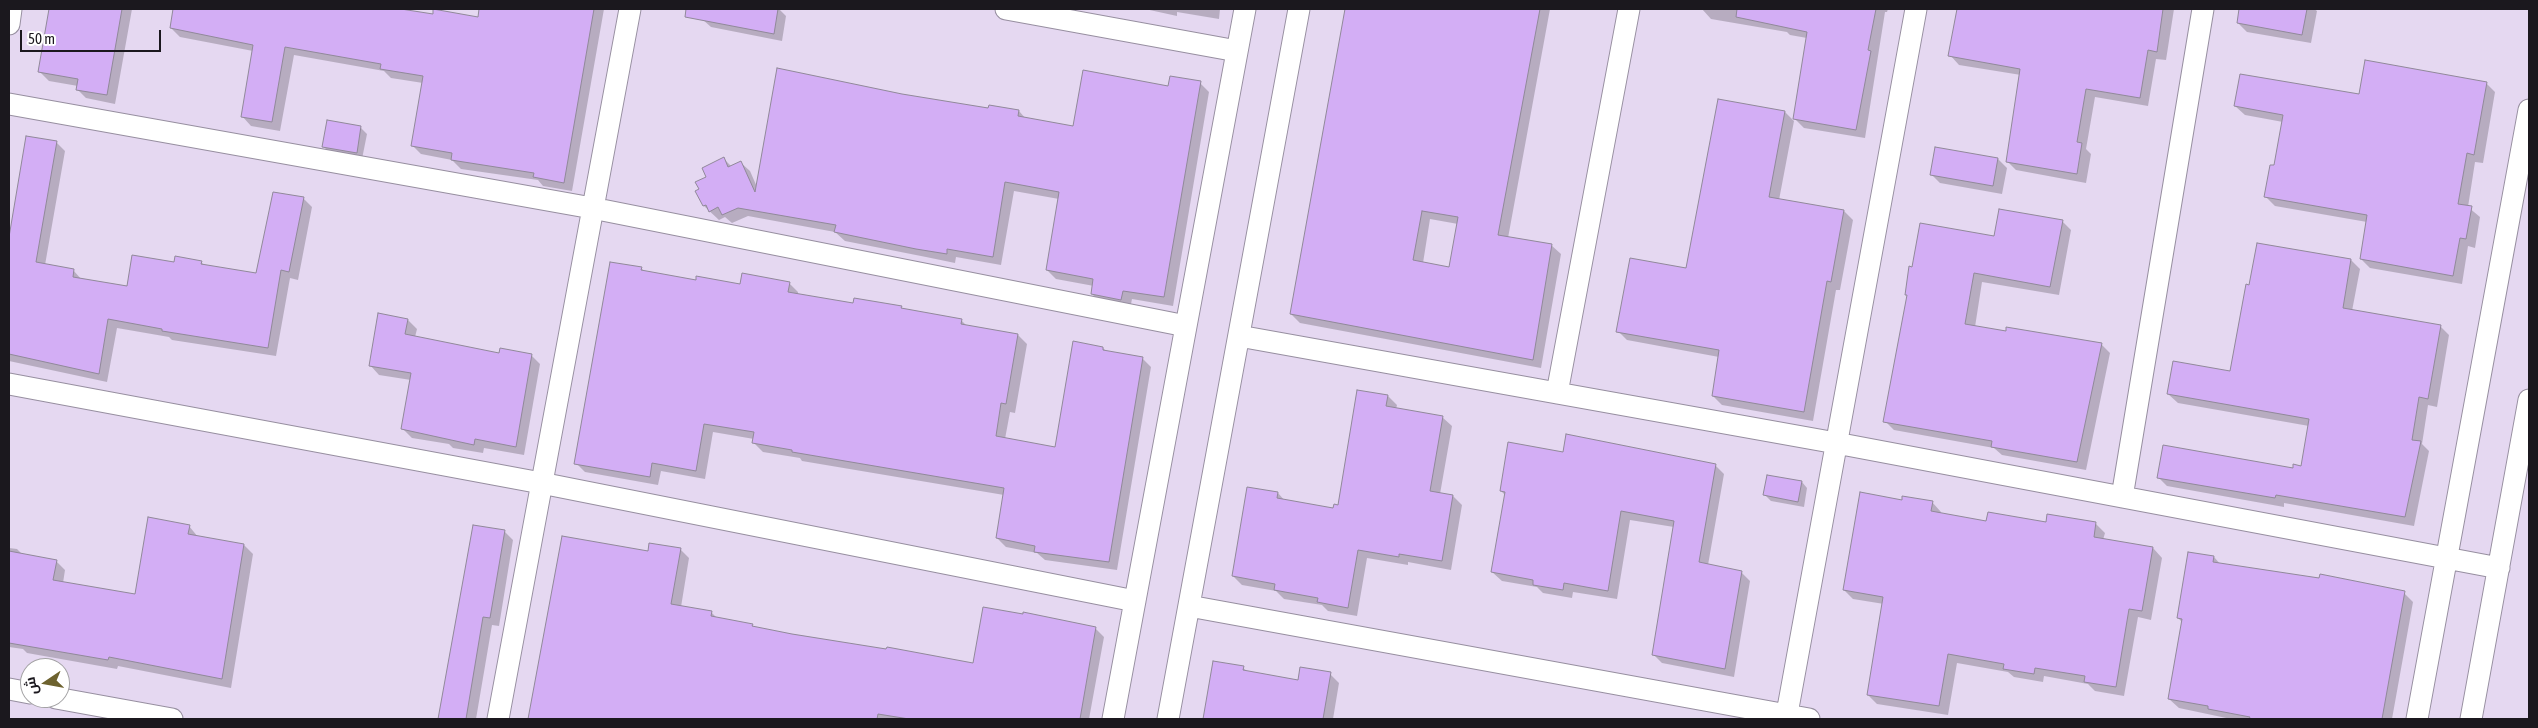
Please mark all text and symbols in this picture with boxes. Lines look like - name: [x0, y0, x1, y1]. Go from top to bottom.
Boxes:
- scale bar: [22, 20, 164, 52]
- text: 50 m: [28, 30, 55, 47]
- north arrow: [20, 658, 70, 708]
- text: ش: [22, 675, 41, 696]

